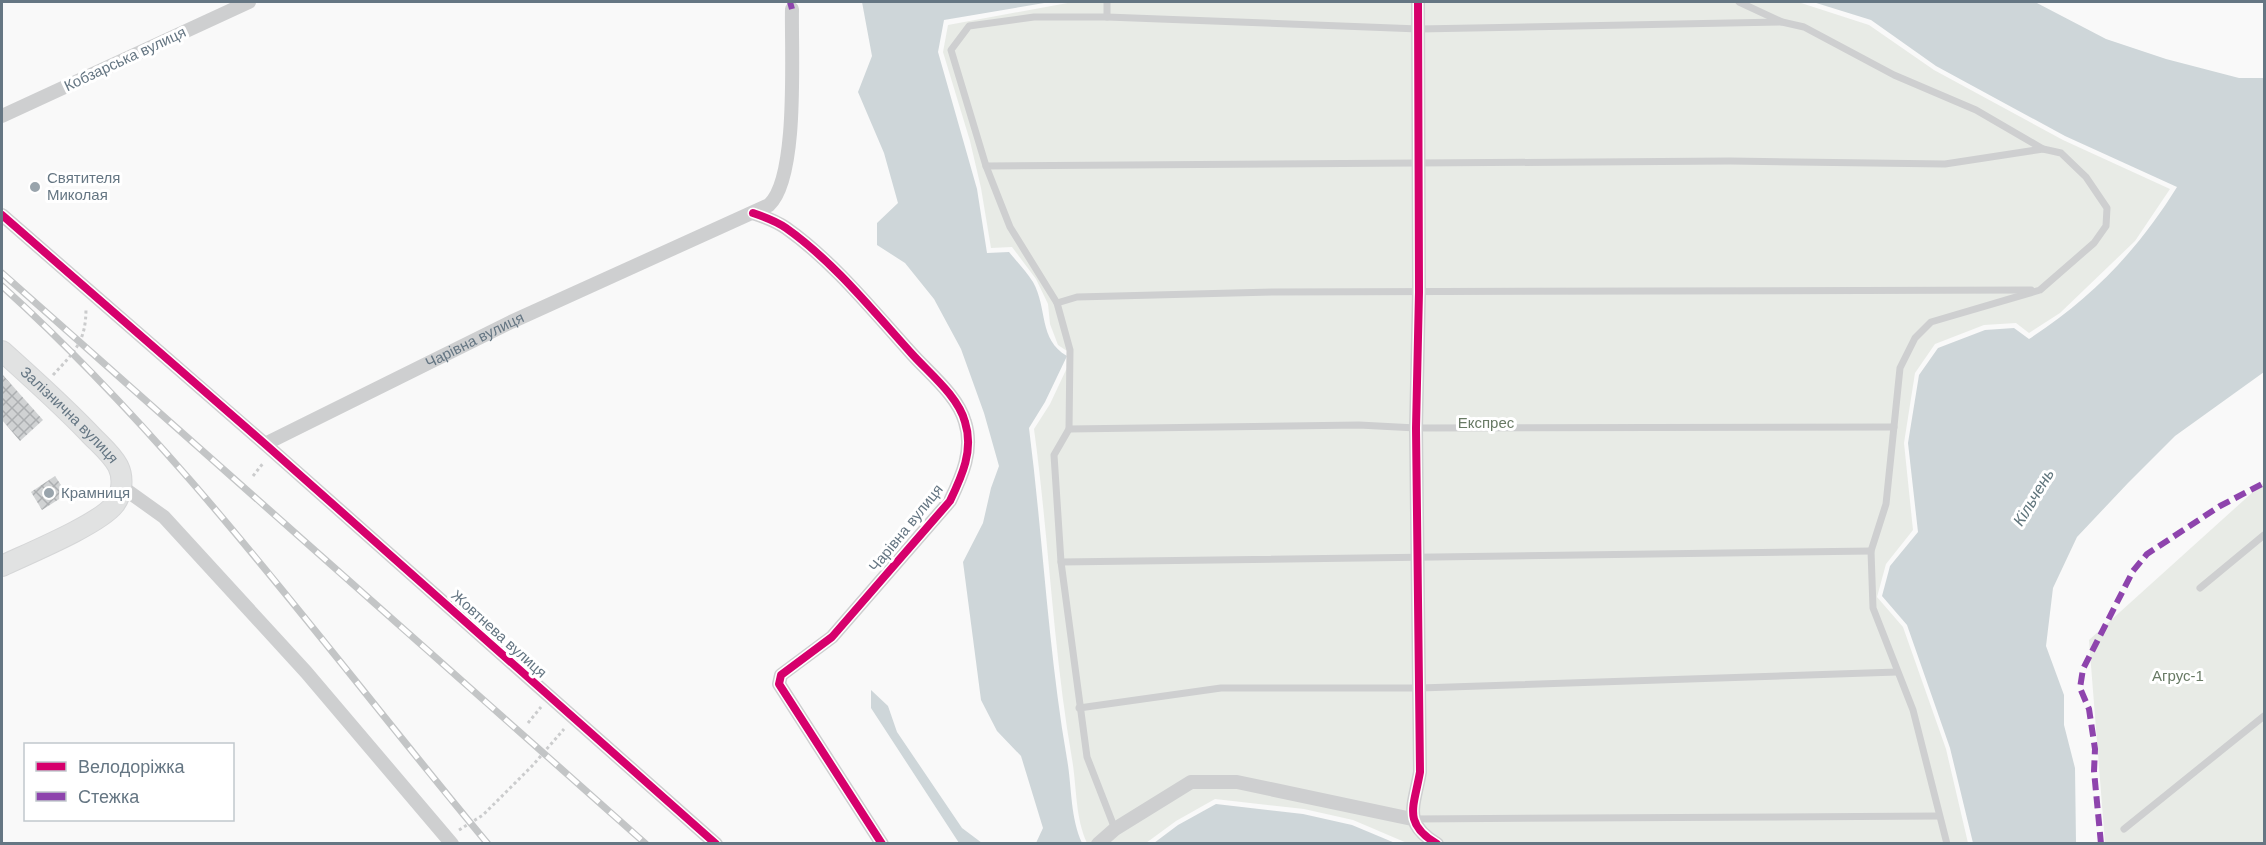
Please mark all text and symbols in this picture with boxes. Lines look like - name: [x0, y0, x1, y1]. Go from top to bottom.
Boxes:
- street label: Кобзарська вулиця: [61, 23, 188, 94]
- place label: Святителя Миколая: [47, 169, 120, 203]
- marker: Святителя Миколая: [28, 180, 42, 194]
- street label: Чарівна вулиця: [422, 308, 526, 371]
- street label: Залізнична вулиця: [17, 363, 122, 466]
- park label: Експрес: [1458, 414, 1515, 431]
- water label: Кільчень: [2010, 466, 2057, 529]
- street label: Чарівна вулиця: [865, 481, 946, 575]
- place label: Крамниця: [61, 484, 130, 501]
- marker: Крамниця: [42, 486, 56, 500]
- street label: Жовтнева вулиця: [448, 586, 550, 681]
- park label: Агрус-1: [2152, 667, 2204, 684]
- legend: [24, 743, 234, 821]
- text: Велодоріжка: [78, 757, 186, 777]
- text: Стежка: [78, 787, 140, 807]

